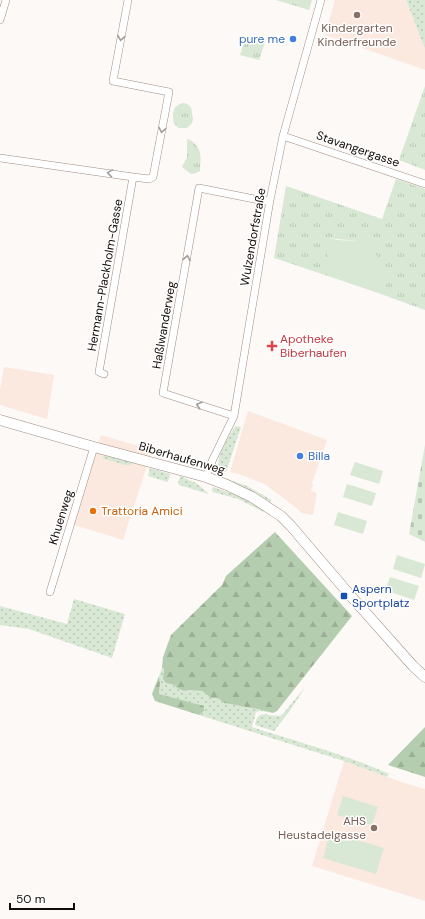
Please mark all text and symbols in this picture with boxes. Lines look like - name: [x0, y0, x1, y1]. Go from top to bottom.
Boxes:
- marker: Kindergarten Kinderfreunde: [352, 10, 362, 20]
- place label: Kindergarten Kinderfreunde: [318, 20, 397, 50]
- place label: pure me: [239, 31, 285, 47]
- marker: pure me: [288, 34, 298, 44]
- one-way arrow: [117, 35, 126, 42]
- one-way arrow: [158, 127, 166, 134]
- street label: Stavangergasse: [314, 127, 402, 171]
- one-way arrow: [107, 169, 113, 178]
- street label: Wulzendorfstraße: [237, 187, 270, 287]
- street label: Hermann-Plackholm-Gasse: [84, 197, 126, 352]
- one-way arrow: [182, 255, 191, 261]
- street label: Haßlwanderweg: [148, 280, 180, 370]
- place label: Apotheke Biberhaufen: [280, 331, 347, 361]
- marker: Apotheke Biberhaufen: [267, 341, 277, 351]
- one-way arrow: [195, 401, 202, 409]
- street label: Biberhaufenweg: [137, 438, 227, 478]
- place label: Billa: [308, 448, 330, 464]
- marker: Billa: [295, 451, 305, 461]
- street label: Khuenweg: [45, 487, 77, 547]
- place label: Trattoria Amici: [101, 503, 183, 519]
- marker: Trattoria Amici: [88, 506, 98, 516]
- place label: Aspern Sportplatz: [352, 581, 409, 611]
- marker: Aspern Sportplatz: [339, 591, 349, 601]
- place label: AHS Heustadelgasse: [278, 813, 366, 843]
- marker: AHS Heustadelgasse: [369, 823, 379, 833]
- scale bar: [10, 885, 74, 911]
- text: 50 m: [16, 891, 45, 907]

